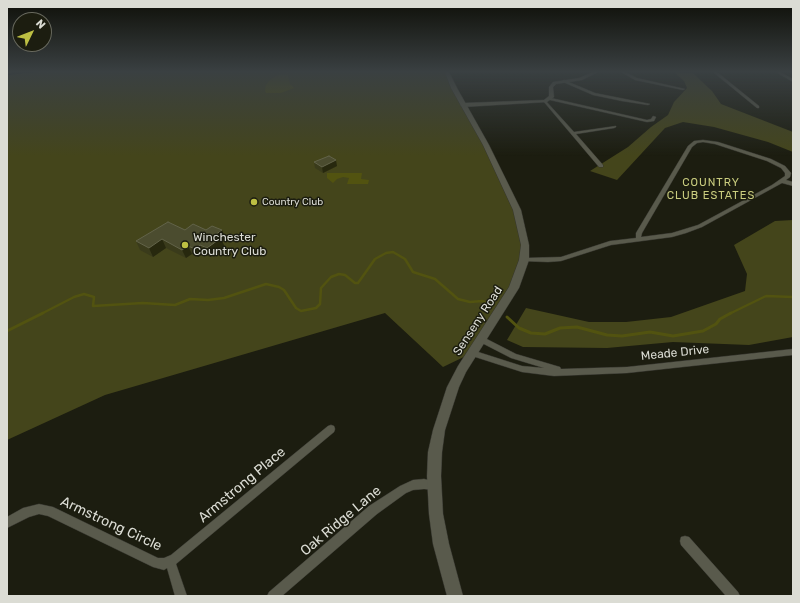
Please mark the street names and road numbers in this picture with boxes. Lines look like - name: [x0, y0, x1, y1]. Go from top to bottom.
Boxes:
- street label: Senseny Road: [450, 284, 506, 358]
- street label: Meade Drive: [640, 342, 710, 364]
- street label: Armstrong Place: [195, 444, 289, 526]
- street label: Oak Ridge Lane: [297, 482, 385, 560]
- street label: Armstrong Circle: [58, 493, 164, 555]

